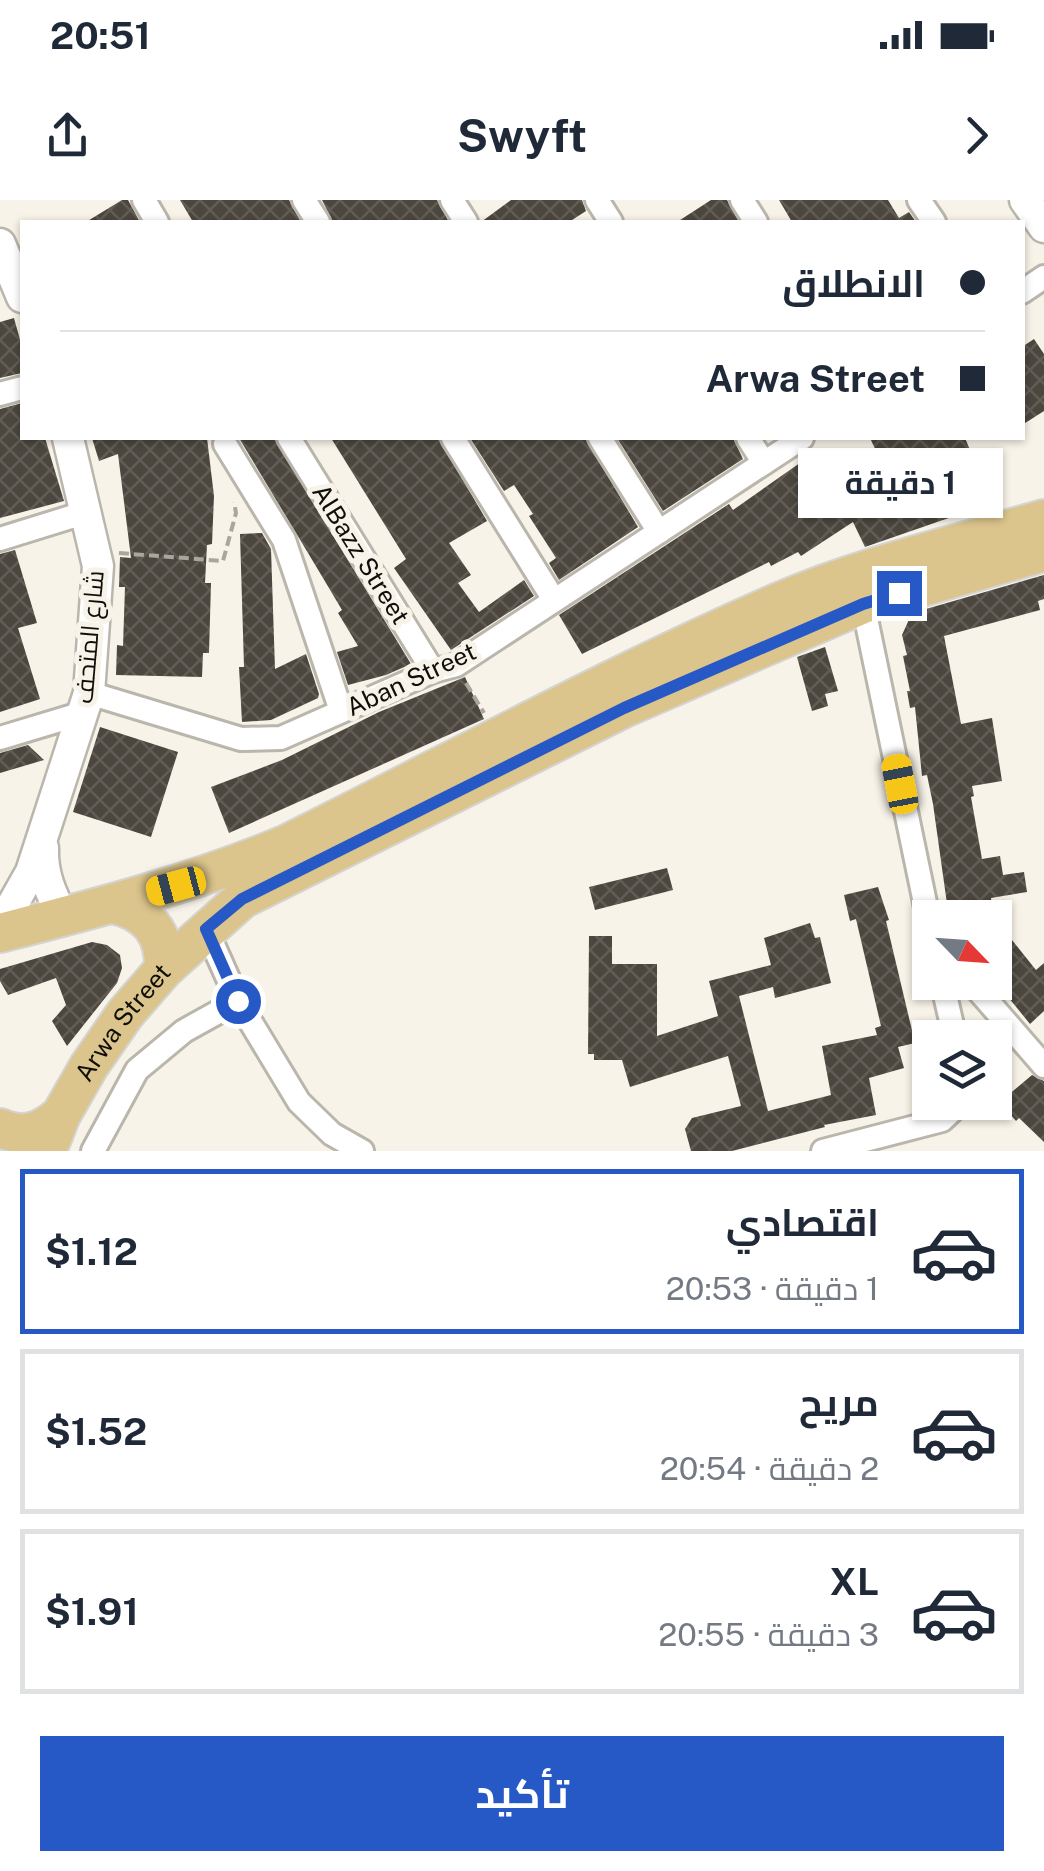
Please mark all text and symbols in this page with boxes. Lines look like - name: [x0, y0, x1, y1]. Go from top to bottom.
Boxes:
- text: 20:51: [50, 13, 151, 58]
- icon: share: [40, 108, 95, 163]
- icon: forward: [949, 108, 1004, 163]
- text: Swyft: [457, 109, 587, 162]
- text: الانطلاق: [782, 261, 925, 306]
- text: Arwa Street: [706, 356, 925, 401]
- callout: 1 دقيقة: [796, 448, 1002, 518]
- text: 1 دقيقة: [845, 464, 956, 501]
- street label: AlBazz Street: [306, 479, 416, 629]
- street label: شارع المتحف: [68, 569, 112, 705]
- route end: [877, 571, 922, 616]
- street label: Aban Street: [341, 636, 481, 722]
- car: [880, 752, 920, 816]
- car: [143, 864, 209, 908]
- north arrow: [912, 900, 1012, 1000]
- map controls: [912, 900, 1012, 1120]
- street label: Arwa Street: [68, 958, 177, 1087]
- route start: [216, 979, 261, 1024]
- button: layers: [912, 1020, 1012, 1120]
- text: اقتصادي: [726, 1200, 879, 1245]
- icon: car: [909, 1207, 999, 1297]
- text: $1.12: [45, 1229, 138, 1274]
- text: 1 دقيقة · 20:53: [666, 1270, 879, 1307]
- text: مريح: [799, 1380, 879, 1425]
- icon: car: [909, 1387, 999, 1477]
- text: $1.52: [45, 1409, 147, 1454]
- text: 2 دقيقة · 20:54: [660, 1450, 879, 1487]
- text: XL: [830, 1559, 879, 1604]
- icon: car: [909, 1567, 999, 1657]
- text: $1.91: [45, 1589, 139, 1634]
- text: 3 دقيقة · 20:55: [658, 1616, 879, 1653]
- button: تأكيد: [40, 1736, 1004, 1851]

